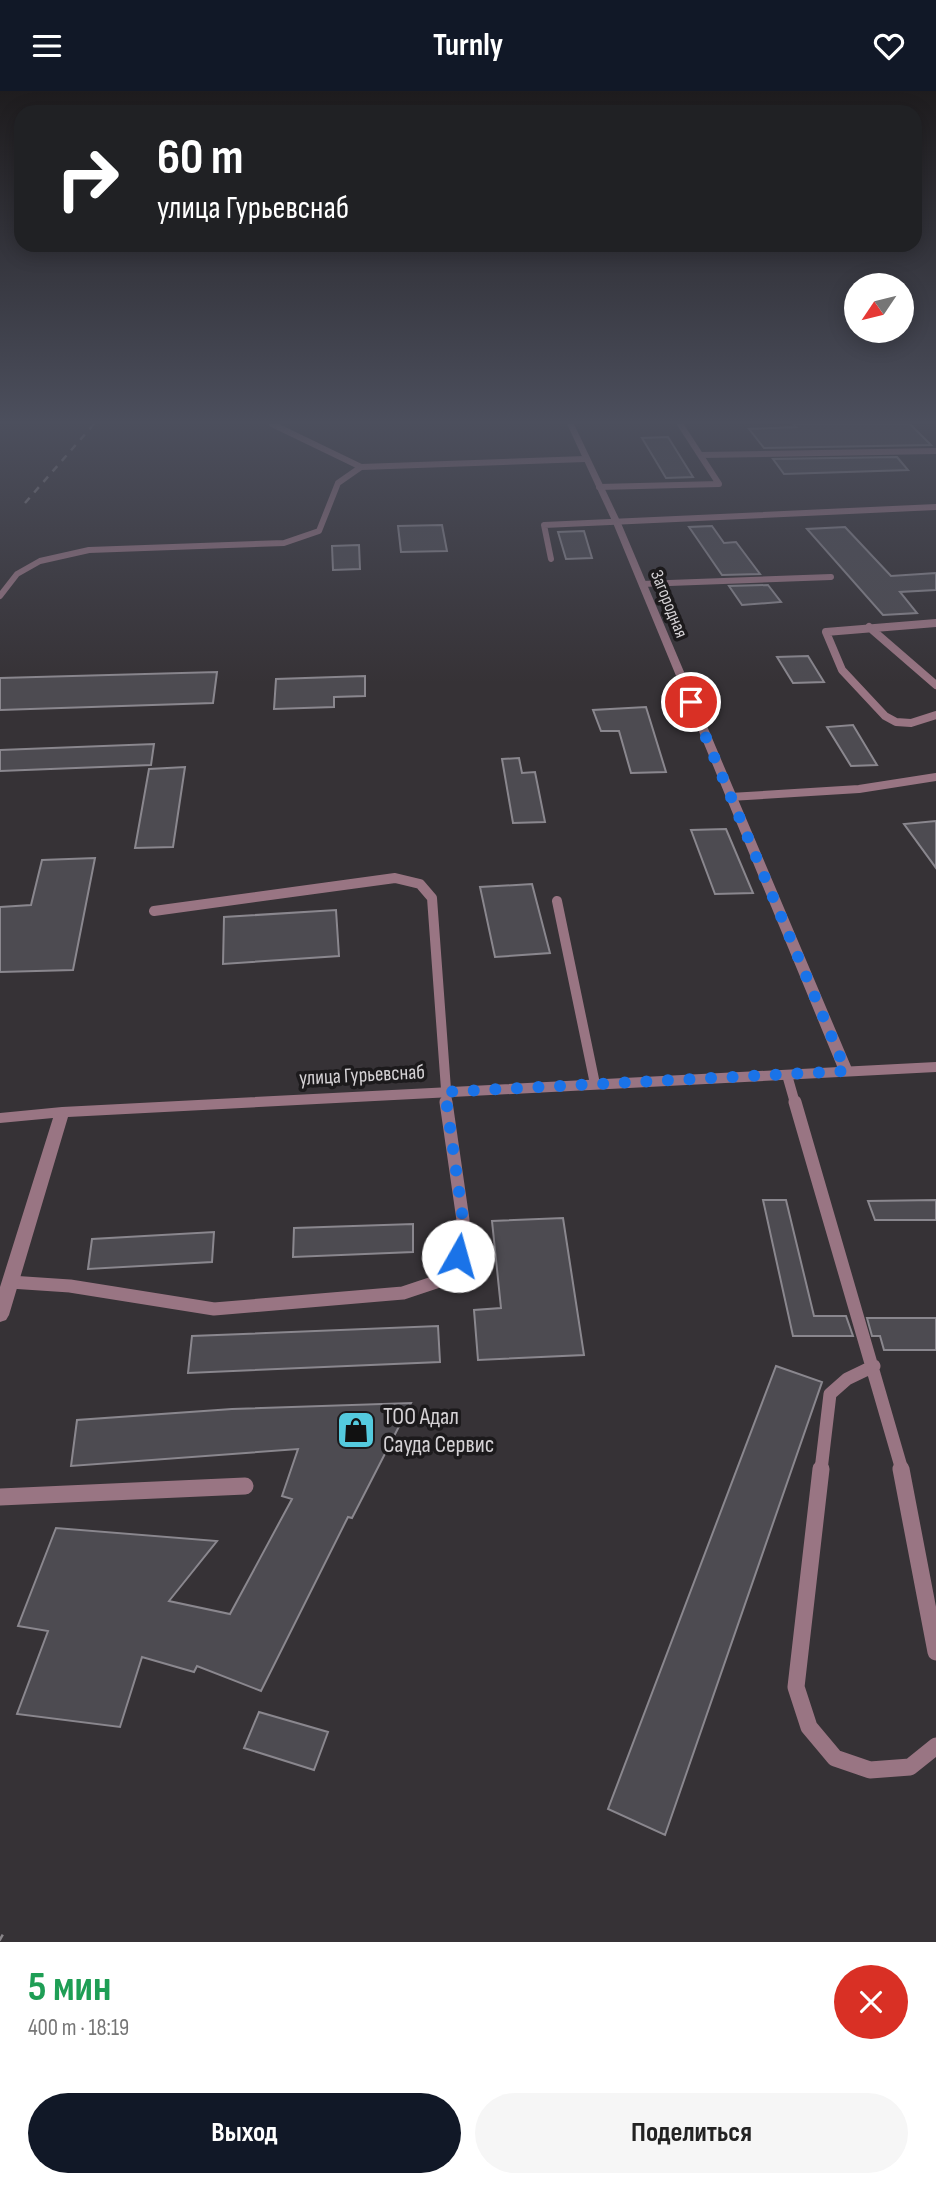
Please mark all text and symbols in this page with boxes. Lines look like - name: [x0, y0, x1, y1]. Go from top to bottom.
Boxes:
- text: Turnly: [433, 26, 503, 65]
- icon: menu: [28, 27, 66, 65]
- icon: heart: [870, 27, 908, 65]
- text: 60 m: [157, 129, 244, 188]
- icon: right: [42, 133, 133, 224]
- text: улица Гурьевснаб: [157, 189, 349, 228]
- north arrow: [844, 273, 914, 343]
- map controls: [844, 273, 914, 343]
- street label: Загородная: [646, 567, 692, 641]
- pin: [661, 672, 721, 732]
- icon: arrive: [672, 683, 710, 721]
- street label: улица Гурьевснаб: [298, 1059, 426, 1091]
- position arrow: [421, 1219, 495, 1293]
- place label: ТОО Адал Сауда Сервис: [383, 1402, 494, 1459]
- shop icon: ТОО Адал Сауда Сервис: [335, 1409, 377, 1451]
- text: 5 мин: [28, 1962, 111, 2013]
- button: close: [834, 1965, 908, 2039]
- text: 400 m · 18:19: [28, 2014, 129, 2042]
- button: Выход: [28, 2093, 461, 2173]
- button: Поделиться: [475, 2093, 908, 2173]

